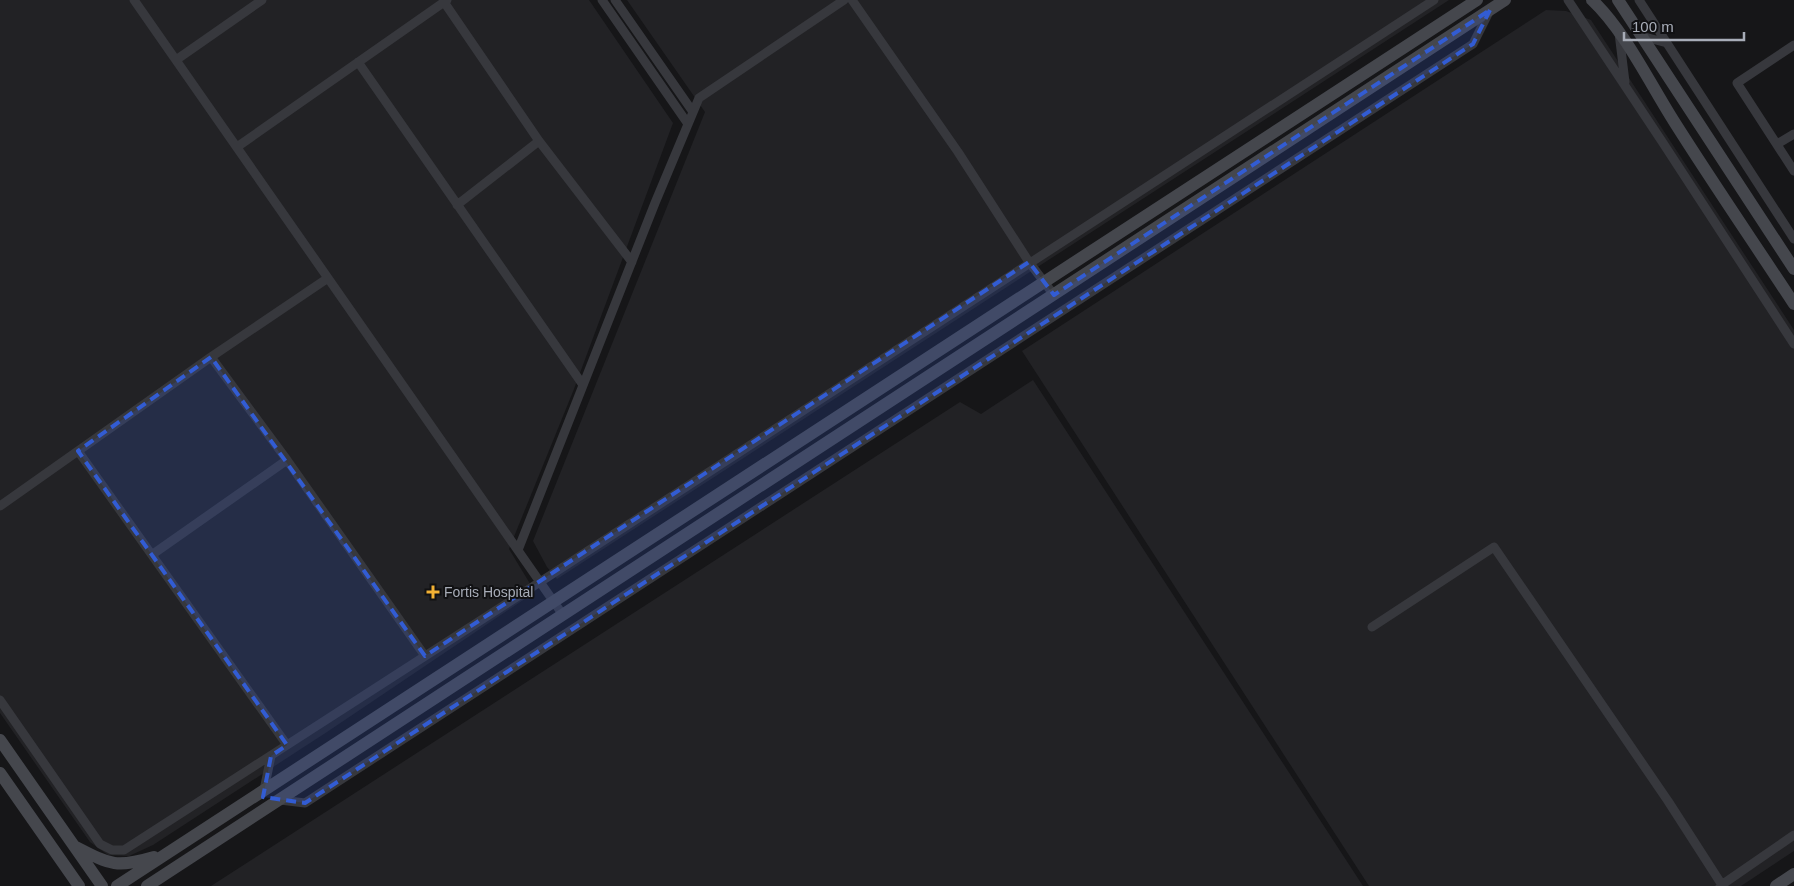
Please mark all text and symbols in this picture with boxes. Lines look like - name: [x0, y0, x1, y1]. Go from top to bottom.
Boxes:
- scale bar: [1624, 10, 1744, 42]
- text: 100 m: [1632, 18, 1674, 35]
- place label: Fortis Hospital: [444, 584, 533, 600]
- marker: Fortis Hospital: [426, 585, 440, 599]

